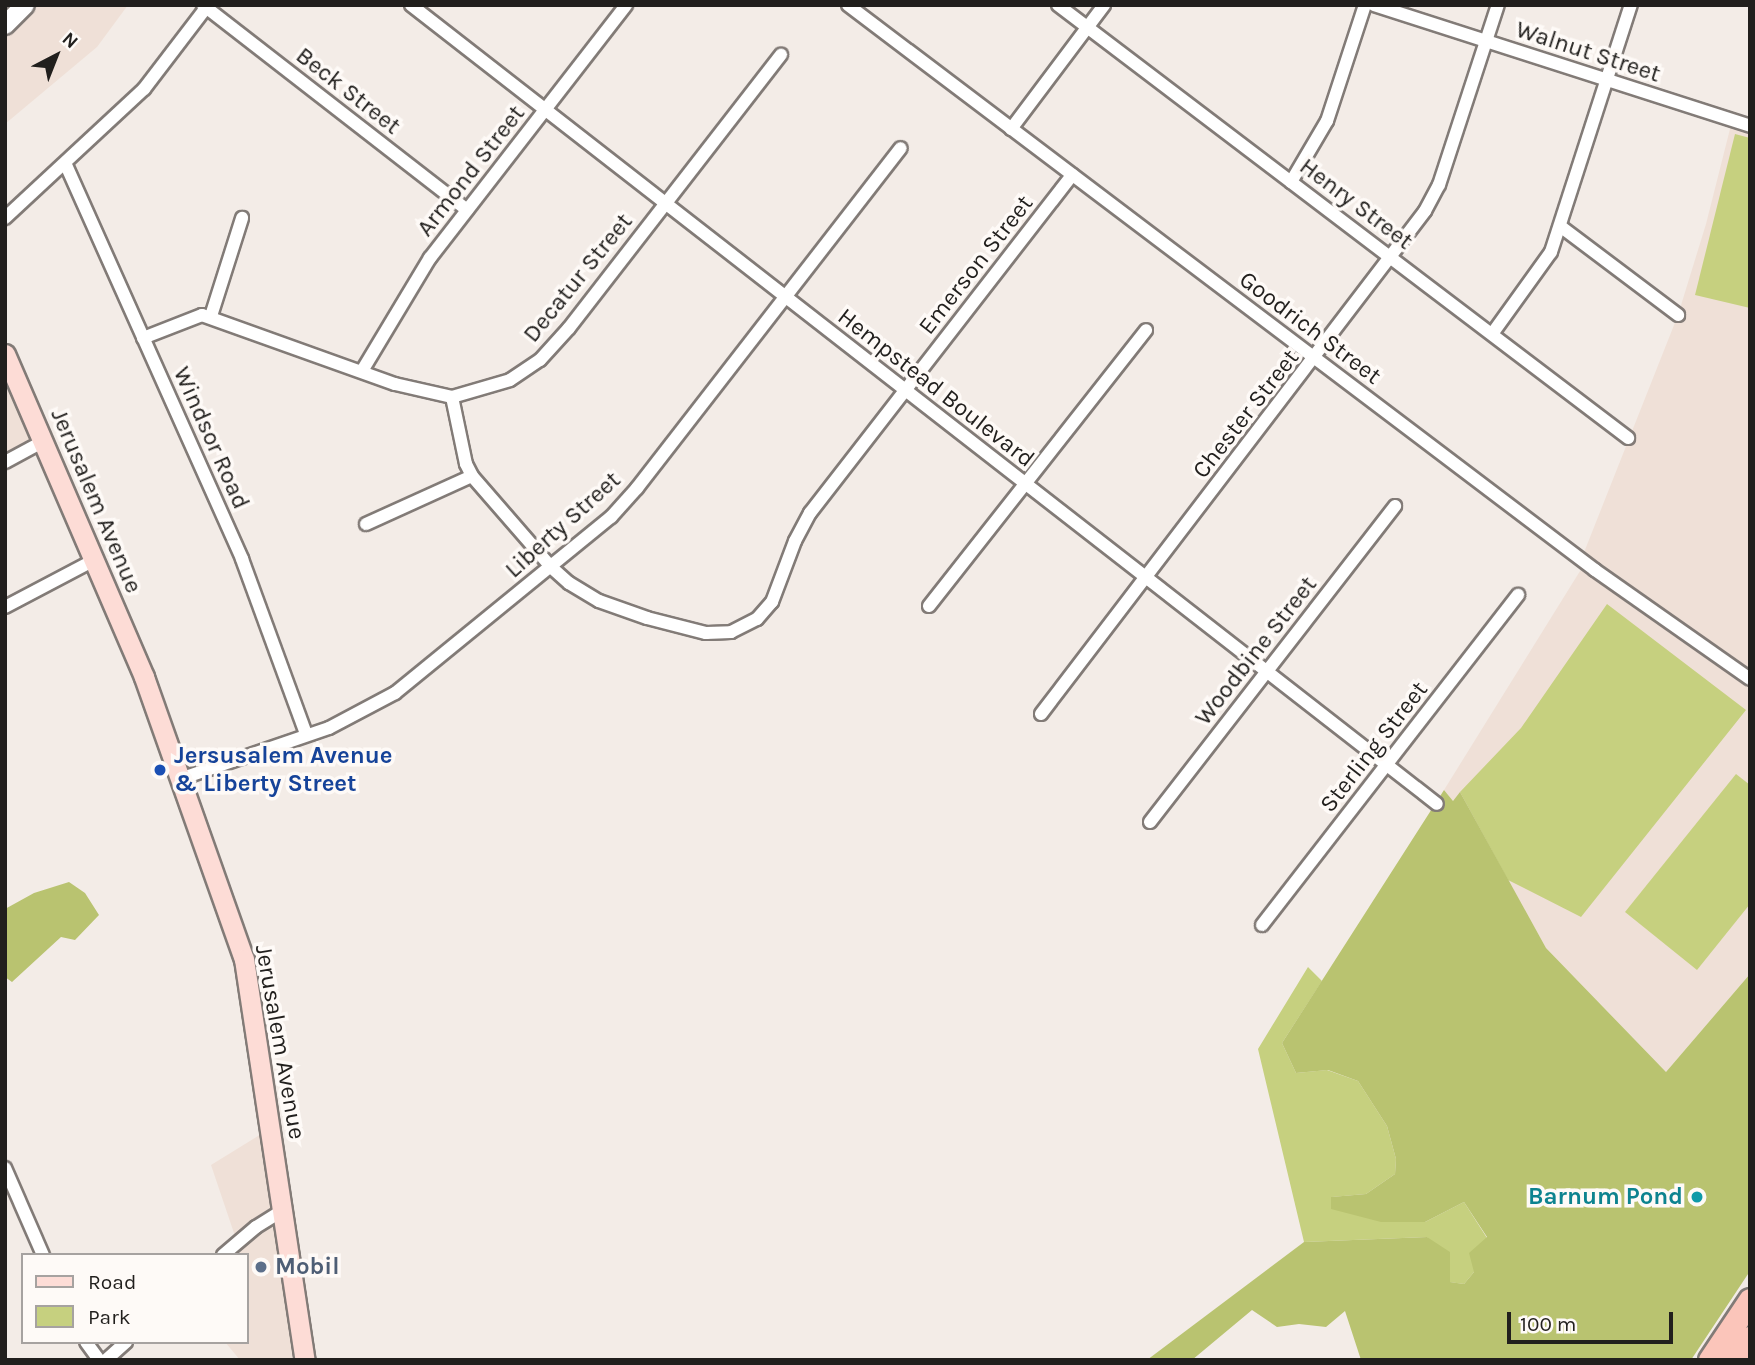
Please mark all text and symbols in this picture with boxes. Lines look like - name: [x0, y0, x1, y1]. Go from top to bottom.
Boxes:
- street label: Walnut Street: [1512, 15, 1664, 89]
- north arrow: [21, 21, 91, 91]
- text: N: [58, 28, 82, 53]
- street label: Beck Street: [290, 41, 406, 141]
- street label: Armond Street: [411, 100, 531, 242]
- street label: Henry Street: [1294, 152, 1418, 256]
- street label: Emerson Street: [913, 190, 1039, 340]
- street label: Decatur Street: [517, 208, 639, 348]
- street label: Goodrich Street: [1233, 265, 1387, 391]
- street label: Hempstead Boulevard: [832, 302, 1040, 474]
- street label: Chester Street: [1187, 344, 1305, 484]
- street label: Windsor Road: [167, 362, 255, 514]
- street label: Jerusalem Avenue: [44, 405, 148, 597]
- street label: Liberty Street: [499, 466, 627, 584]
- street label: Woodbine Street: [1189, 571, 1323, 731]
- street label: Sterling Street: [1314, 676, 1434, 818]
- place label: Jersusalem Avenue & Liberty Street: [174, 742, 392, 798]
- marker: Jersusalem Avenue & Liberty Street: [152, 762, 168, 778]
- street label: Jerusalem Avenue: [249, 942, 311, 1142]
- place label: Barnum Pond: [1528, 1183, 1683, 1211]
- marker: Barnum Pond: [1689, 1189, 1705, 1205]
- legend: [21, 1253, 248, 1344]
- place label: Mobil: [275, 1253, 339, 1281]
- marker: Mobil: [253, 1259, 269, 1275]
- text: Road: [88, 1270, 136, 1294]
- scale bar: [1510, 1298, 1676, 1342]
- text: Park: [88, 1305, 131, 1329]
- text: 100 m: [1520, 1312, 1577, 1336]

